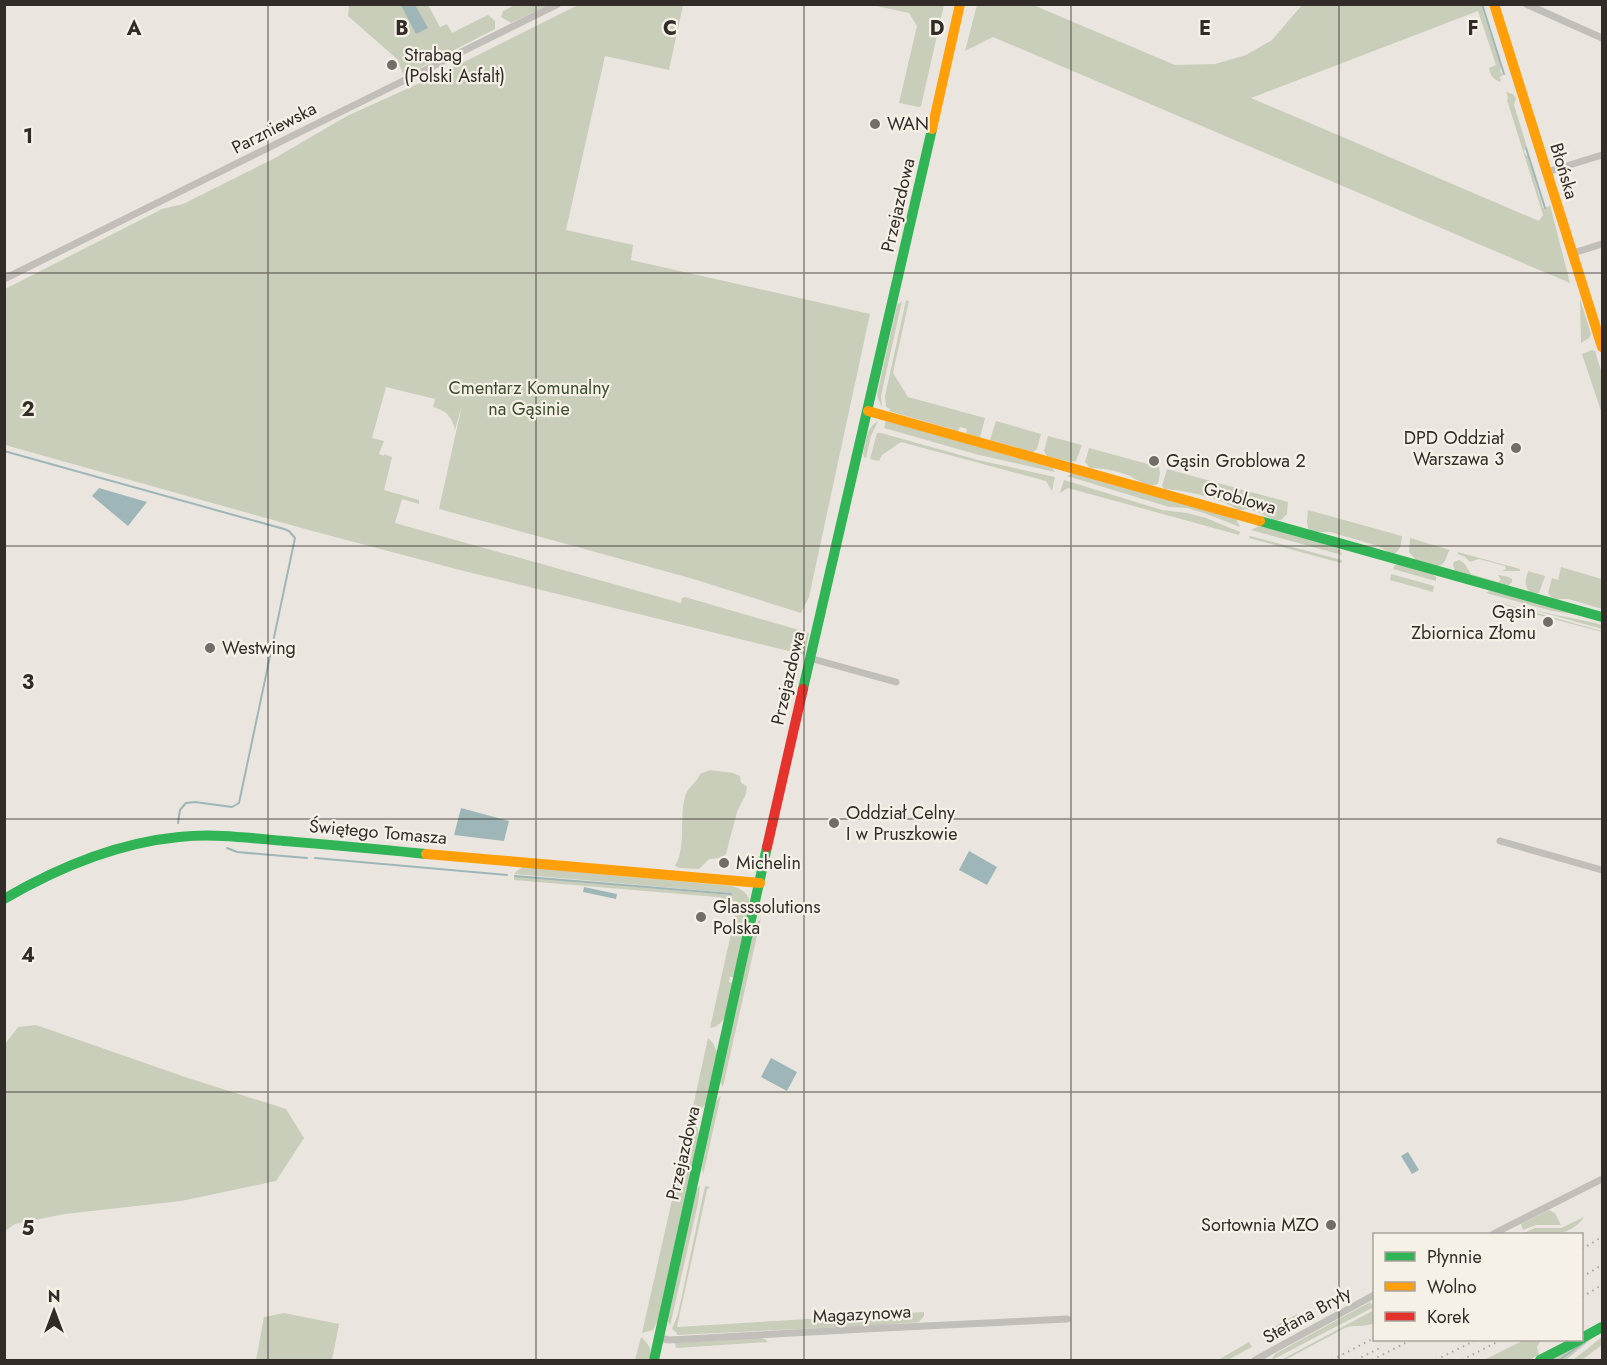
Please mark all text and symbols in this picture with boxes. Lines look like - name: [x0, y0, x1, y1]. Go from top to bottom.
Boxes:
- text: A: [126, 14, 142, 43]
- text: B: [395, 14, 409, 43]
- text: C: [663, 14, 677, 43]
- text: D: [930, 14, 944, 43]
- text: E: [1199, 14, 1211, 43]
- text: F: [1467, 14, 1479, 43]
- place label: Strabag (Polski Asfalt): [404, 42, 505, 89]
- marker: Strabag (Polski Asfalt): [385, 58, 399, 72]
- street label: Parzniewska: [227, 95, 321, 161]
- place label: WAN: [887, 111, 929, 137]
- marker: WAN: [868, 117, 882, 131]
- text: 1: [23, 122, 33, 151]
- street label: Błońska: [1543, 140, 1585, 202]
- street label: Przejazdowa: [875, 155, 921, 255]
- park label: Cmentarz Komunalny na Gąsinie: [449, 375, 610, 422]
- text: 2: [21, 395, 35, 424]
- place label: DPD Oddział Warszawa 3: [1404, 425, 1505, 472]
- marker: DPD Oddział Warszawa 3: [1509, 441, 1523, 455]
- place label: Gąsin Groblowa 2: [1166, 448, 1306, 474]
- marker: Gąsin Groblowa 2: [1147, 454, 1161, 468]
- street label: Groblowa: [1201, 475, 1279, 521]
- place label: Gąsin Zbiornica Złomu: [1411, 599, 1536, 646]
- marker: Gąsin Zbiornica Złomu: [1541, 615, 1555, 629]
- street label: Przejazdowa: [765, 628, 811, 728]
- place label: Westwing: [222, 635, 296, 661]
- marker: Westwing: [203, 641, 217, 655]
- text: 3: [22, 668, 34, 697]
- place label: Oddział Celny I w Pruszkowie: [846, 800, 958, 847]
- street label: Świętego Tomasza: [308, 813, 448, 851]
- marker: Oddział Celny I w Pruszkowie: [827, 816, 841, 830]
- place label: Michelin: [736, 850, 801, 876]
- marker: Michelin: [717, 856, 731, 870]
- place label: Glasssolutions Polska: [713, 894, 820, 941]
- marker: Glasssolutions Polska: [694, 910, 708, 924]
- text: 4: [21, 941, 35, 970]
- street label: Przejazdowa: [660, 1103, 706, 1203]
- place label: Sortownia MZO: [1201, 1212, 1319, 1238]
- text: 5: [22, 1214, 35, 1243]
- marker: Sortownia MZO: [1324, 1218, 1338, 1232]
- legend: [1373, 1233, 1583, 1341]
- text: Płynnie: [1427, 1244, 1482, 1270]
- text: Wolno: [1427, 1274, 1477, 1300]
- street label: Stefana Bryły: [1258, 1280, 1356, 1350]
- north arrow: [24, 1281, 84, 1341]
- text: N: [48, 1285, 60, 1308]
- street label: Magazynowa: [812, 1298, 912, 1330]
- text: Korek: [1427, 1304, 1470, 1330]

